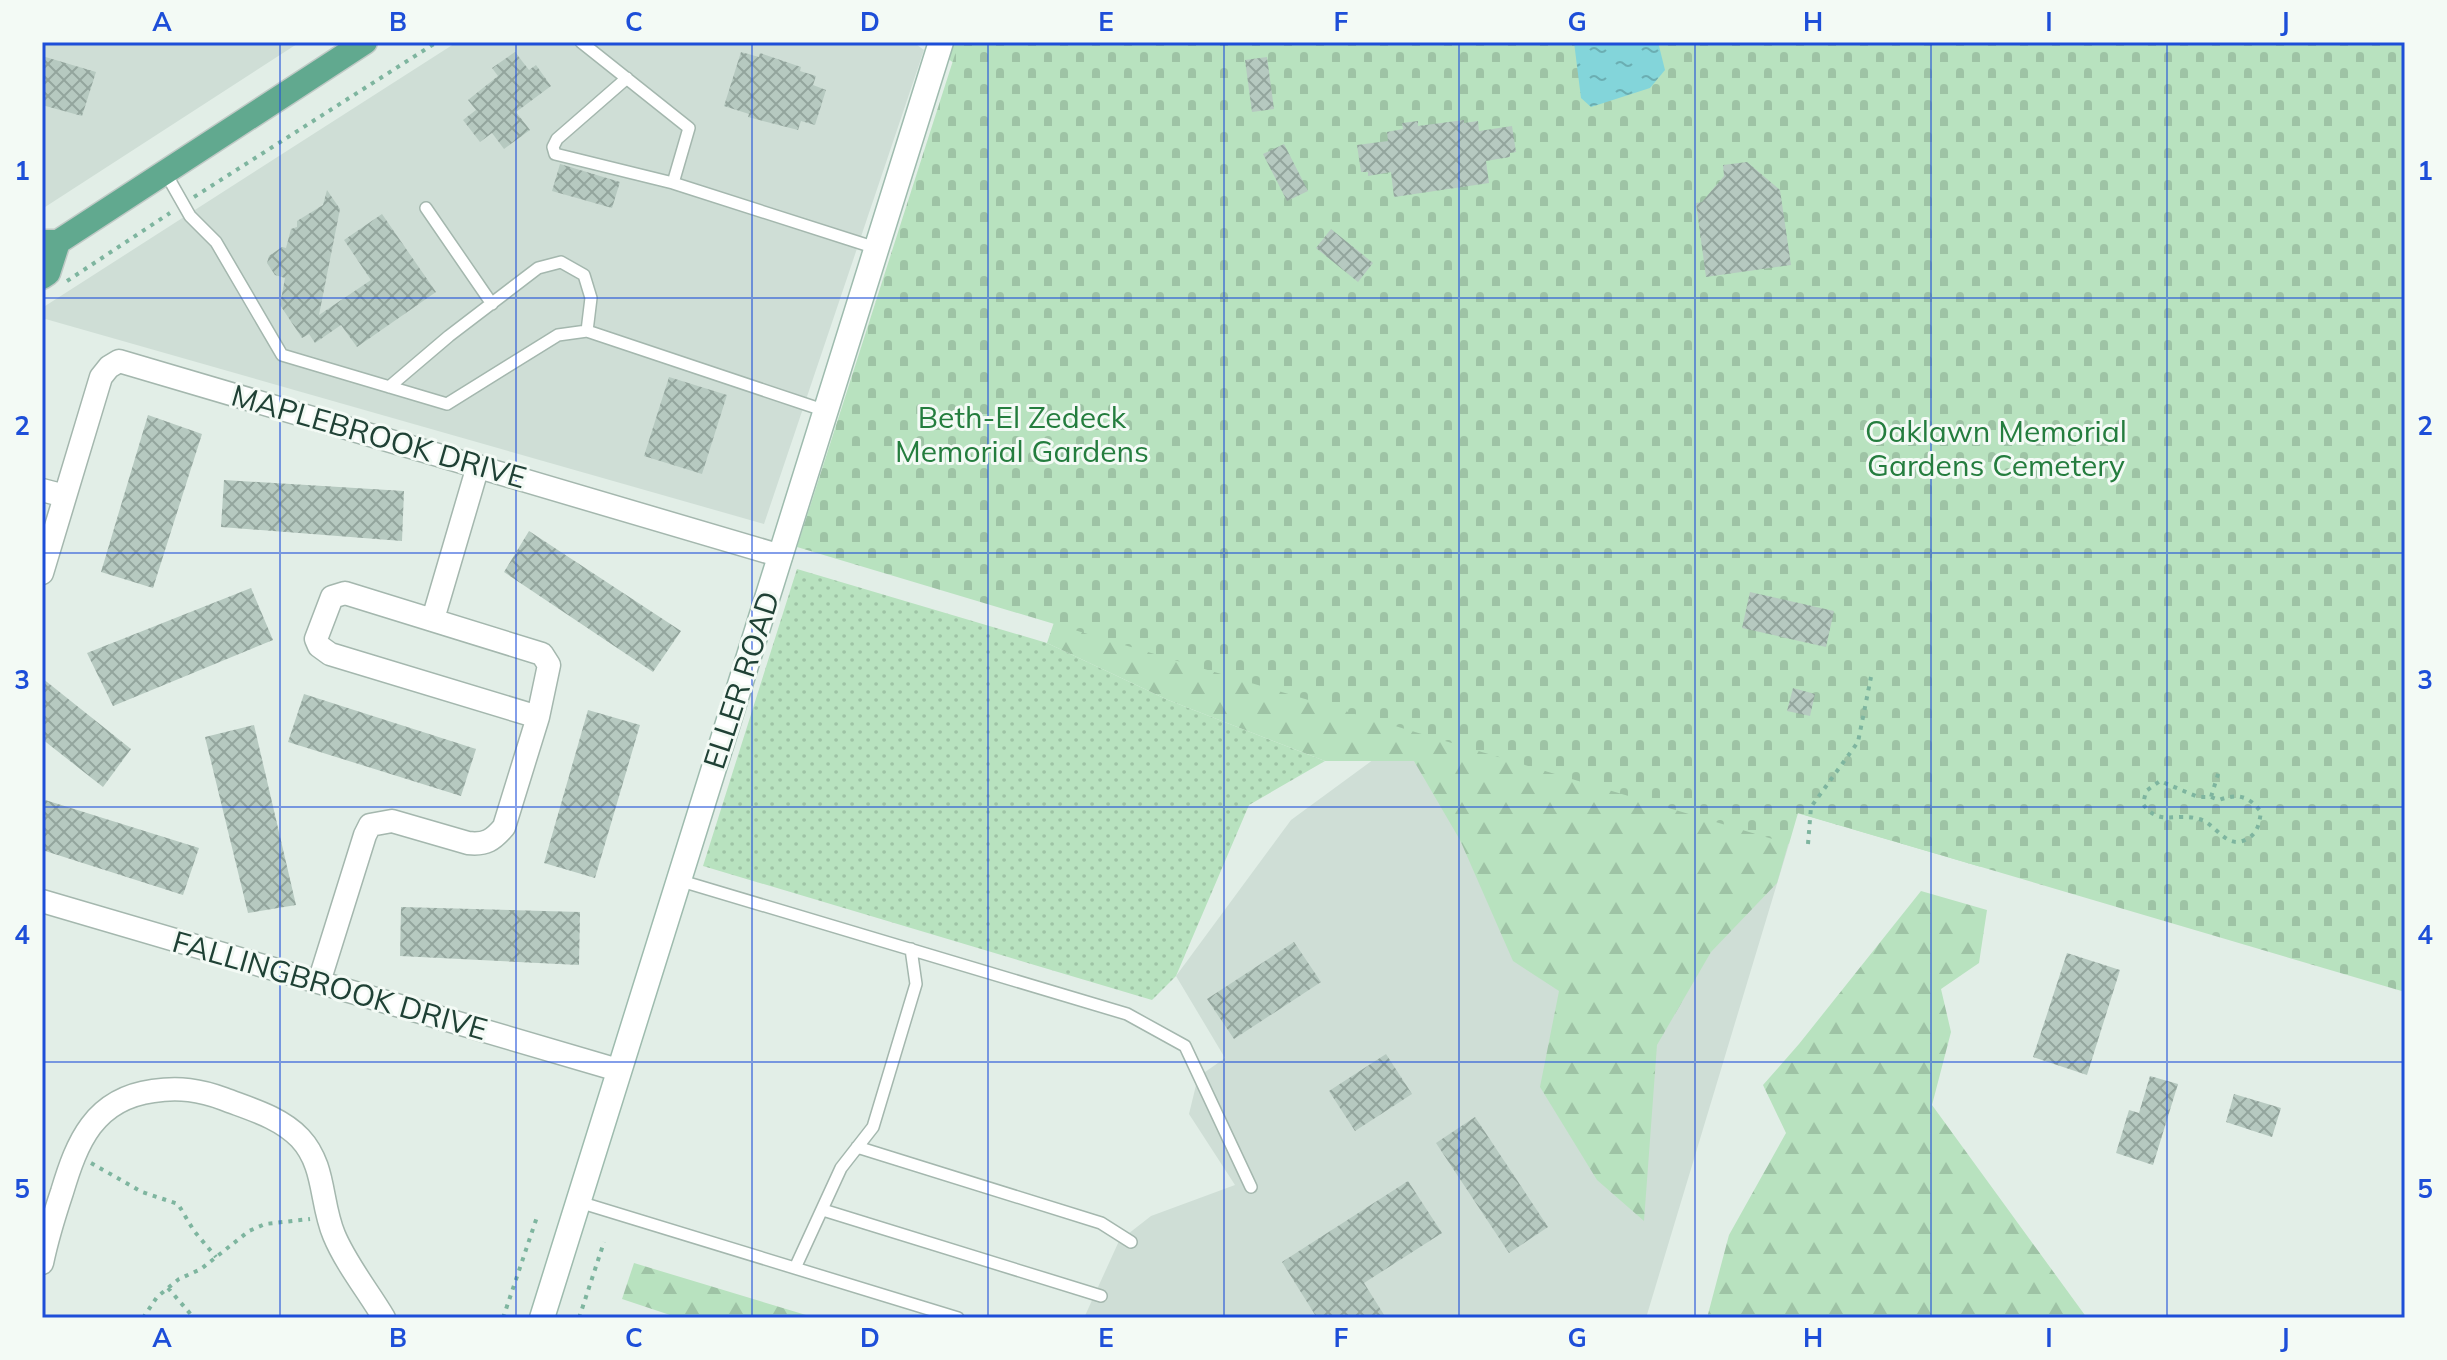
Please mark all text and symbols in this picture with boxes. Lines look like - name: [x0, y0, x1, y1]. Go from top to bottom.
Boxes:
- text: A: [152, 5, 172, 38]
- text: B: [389, 5, 407, 38]
- text: C: [625, 5, 643, 38]
- text: D: [860, 5, 880, 38]
- text: E: [1098, 5, 1114, 38]
- text: F: [1334, 5, 1349, 38]
- text: G: [1567, 5, 1587, 38]
- text: H: [1803, 5, 1823, 38]
- text: I: [2045, 5, 2053, 38]
- text: J: [2280, 5, 2290, 38]
- text: 1: [14, 154, 30, 187]
- text: 1: [2417, 154, 2433, 187]
- street label: MAPLEBROOK DRIVE: [227, 376, 531, 496]
- park label: Beth-El Zedeck Memorial Gardens: [895, 398, 1149, 470]
- text: 2: [14, 409, 30, 442]
- text: 2: [2417, 409, 2433, 442]
- park label: Oaklawn Memorial Gardens Cemetery: [1865, 412, 2127, 484]
- street label: ELLER ROAD: [694, 586, 788, 774]
- text: 3: [14, 663, 30, 696]
- text: 3: [2417, 663, 2433, 696]
- text: 4: [14, 918, 30, 951]
- text: 4: [2417, 918, 2433, 951]
- street label: FALLINGBROOK DRIVE: [168, 922, 492, 1048]
- text: 5: [14, 1172, 30, 1205]
- text: 5: [2417, 1172, 2433, 1205]
- text: A: [152, 1321, 172, 1354]
- text: B: [389, 1321, 407, 1354]
- text: C: [625, 1321, 643, 1354]
- text: D: [860, 1321, 880, 1354]
- text: E: [1098, 1321, 1114, 1354]
- text: F: [1334, 1321, 1349, 1354]
- text: G: [1567, 1321, 1587, 1354]
- text: H: [1803, 1321, 1823, 1354]
- text: I: [2045, 1321, 2053, 1354]
- text: J: [2280, 1321, 2290, 1354]

